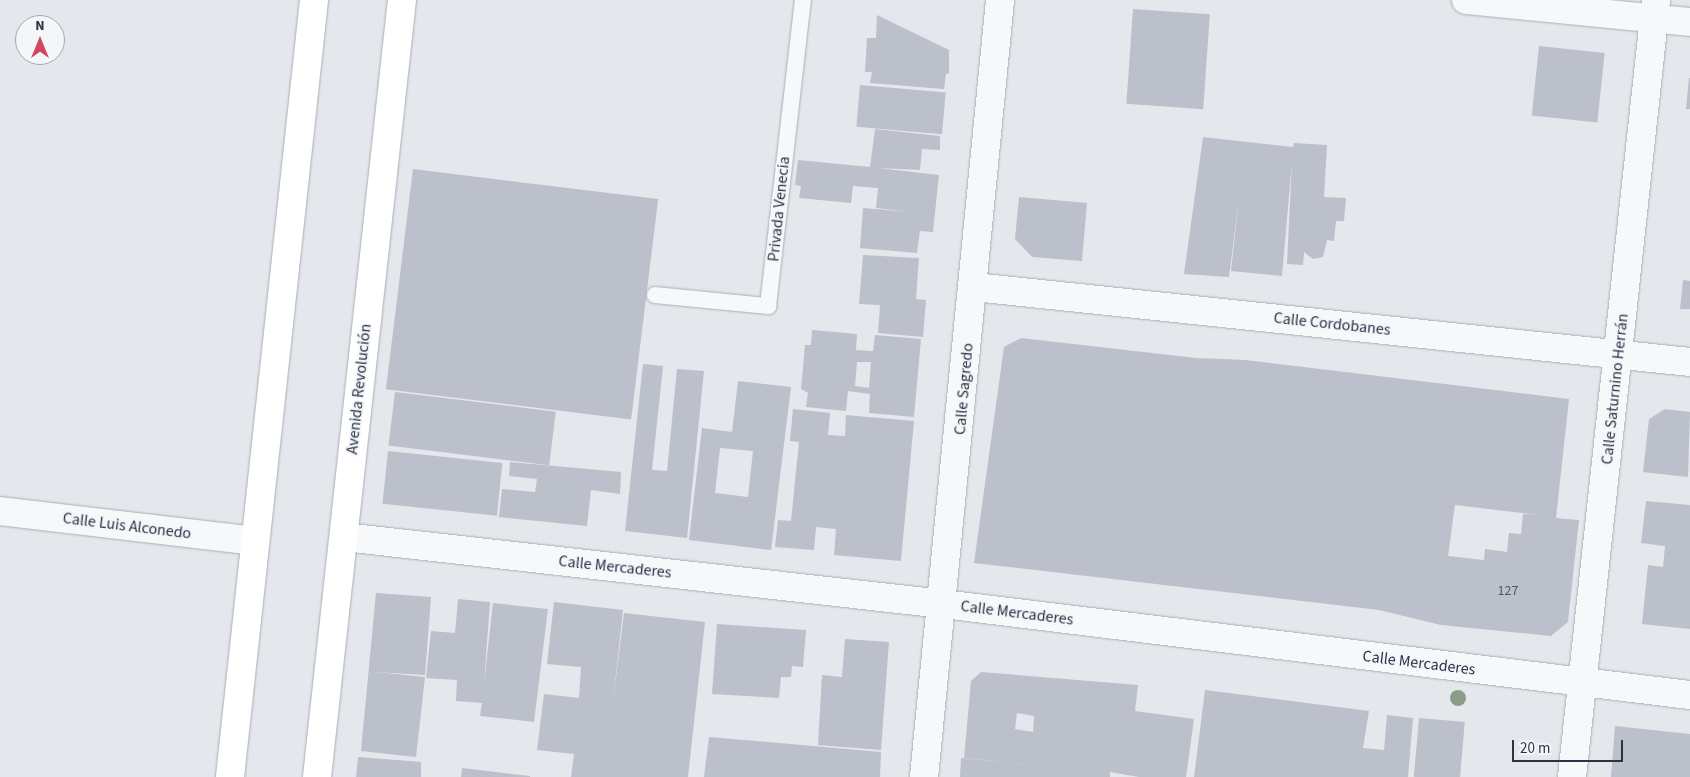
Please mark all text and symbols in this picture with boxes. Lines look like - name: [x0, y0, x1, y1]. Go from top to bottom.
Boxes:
- north arrow: [15, 15, 65, 65]
- text: N: [35, 16, 45, 36]
- street label: Privada Venecia: [764, 155, 794, 263]
- street label: Calle Cordobanes: [1273, 308, 1391, 340]
- street label: Calle Saturnino Herrán: [1598, 313, 1632, 465]
- street label: Avenida Revolución: [343, 323, 375, 455]
- street label: Calle Sagredo: [950, 342, 978, 436]
- street label: Calle Luis Alconedo: [62, 509, 192, 543]
- street label: Calle Mercaderes: [558, 552, 672, 582]
- house number: 127: [1498, 583, 1518, 599]
- street label: Calle Mercaderes: [960, 597, 1074, 629]
- street label: Calle Mercaderes: [1362, 647, 1476, 679]
- scale bar: [1515, 730, 1626, 762]
- text: 20 m: [1520, 738, 1550, 759]

